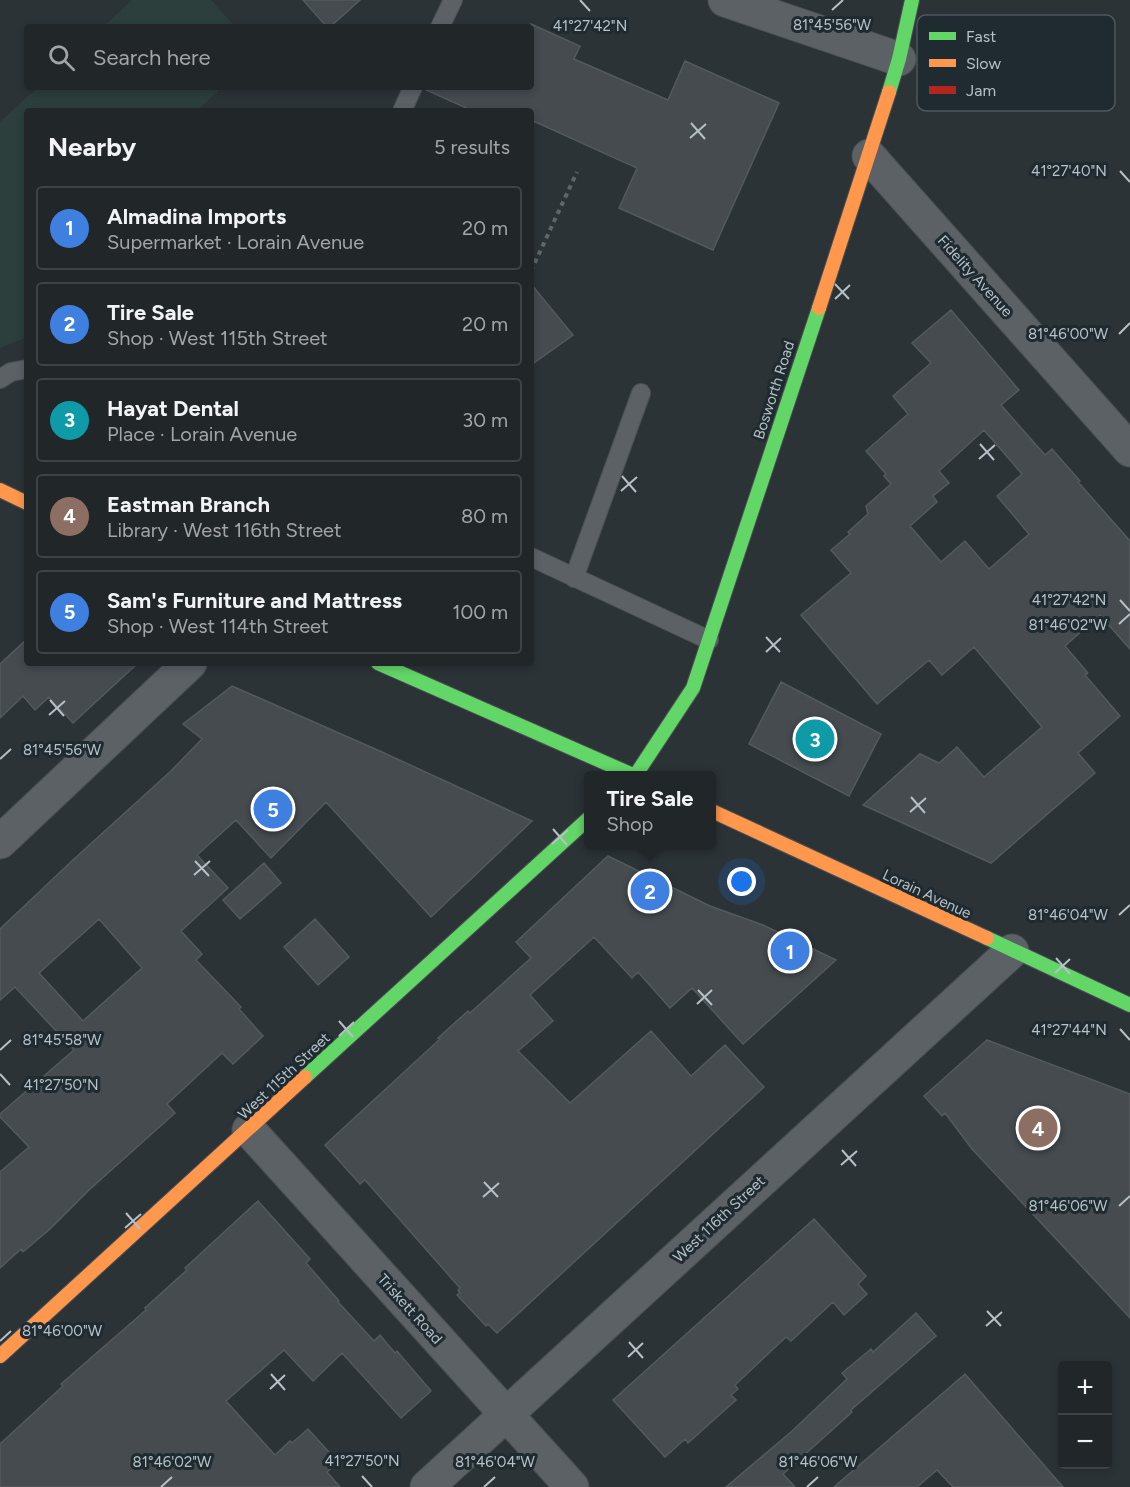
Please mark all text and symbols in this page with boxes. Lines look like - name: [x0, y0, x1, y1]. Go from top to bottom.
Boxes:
- legend: [917, 15, 1115, 111]
- text: 81°45'56"W: [793, 16, 872, 34]
- text: 41°27'42"N: [553, 17, 627, 35]
- search box: [24, 24, 534, 90]
- text: Fast: [966, 27, 996, 46]
- icon: search: [45, 41, 78, 74]
- text: Search here: [93, 44, 211, 71]
- text: Slow: [966, 54, 1001, 73]
- text: Jam: [966, 81, 996, 100]
- text: Nearby: [48, 131, 136, 163]
- text: 5 results: [434, 135, 510, 159]
- text: 41°27'40"N: [1031, 162, 1107, 180]
- text: Almadina Imports: [107, 203, 286, 230]
- text: 1: [65, 216, 74, 240]
- text: 20 m: [462, 216, 508, 240]
- text: Supermarket · Lorain Avenue: [107, 230, 364, 254]
- street label: Fidelity Avenue: [934, 232, 1016, 320]
- text: Tire Sale: [107, 299, 194, 326]
- text: 2: [64, 312, 75, 336]
- text: 20 m: [462, 312, 508, 336]
- text: 81°46'00"W: [1028, 325, 1109, 343]
- text: Shop · West 115th Street: [107, 326, 328, 350]
- street label: Bosworth Road: [750, 338, 798, 442]
- text: Hayat Dental: [107, 395, 239, 422]
- text: 3: [64, 408, 75, 432]
- text: 30 m: [462, 408, 508, 432]
- text: Place · Lorain Avenue: [107, 422, 297, 446]
- text: Eastman Branch: [107, 491, 270, 518]
- text: 4: [63, 504, 76, 528]
- text: 80 m: [461, 504, 508, 528]
- text: Library · West 116th Street: [107, 518, 342, 542]
- text: Sam's Furniture and Mattress: [107, 587, 402, 614]
- text: 41°27'42"N: [1032, 591, 1106, 609]
- text: 5: [64, 600, 75, 624]
- text: 100 m: [452, 600, 508, 624]
- text: Shop · West 114th Street: [107, 614, 329, 638]
- text: 81°46'02"W: [1029, 616, 1108, 634]
- pin: 3: [796, 716, 834, 762]
- text: 81°45'56"W: [23, 741, 102, 759]
- popup: [584, 771, 716, 849]
- text: Tire Sale: [606, 785, 694, 812]
- pin: 5: [254, 786, 292, 832]
- text: Shop: [606, 812, 653, 836]
- street label: Lorain Avenue: [880, 866, 974, 922]
- your location: [727, 867, 756, 896]
- pin: 2: [630, 868, 670, 914]
- text: 81°46'04"W: [1028, 906, 1109, 924]
- pin: 1: [770, 928, 810, 974]
- text: 41°27'44"N: [1031, 1021, 1107, 1039]
- street label: West 115th Street: [234, 1029, 334, 1123]
- text: 81°45'58"W: [23, 1031, 102, 1049]
- text: 41°27'50"N: [23, 1076, 99, 1094]
- pin: 4: [1018, 1106, 1058, 1150]
- street label: West 116th Street: [669, 1172, 769, 1266]
- text: 81°46'06"W: [1028, 1197, 1108, 1215]
- street label: Triskett Road: [374, 1270, 446, 1348]
- text: 81°46'00"W: [22, 1322, 103, 1340]
- map controls: [1058, 1361, 1112, 1469]
- button: +: [1058, 1361, 1112, 1415]
- button: −: [1058, 1415, 1112, 1469]
- text: 41°27'50"N: [324, 1452, 400, 1470]
- text: 81°46'02"W: [133, 1453, 212, 1471]
- text: 81°46'04"W: [455, 1453, 536, 1471]
- text: 81°46'06"W: [778, 1453, 858, 1471]

